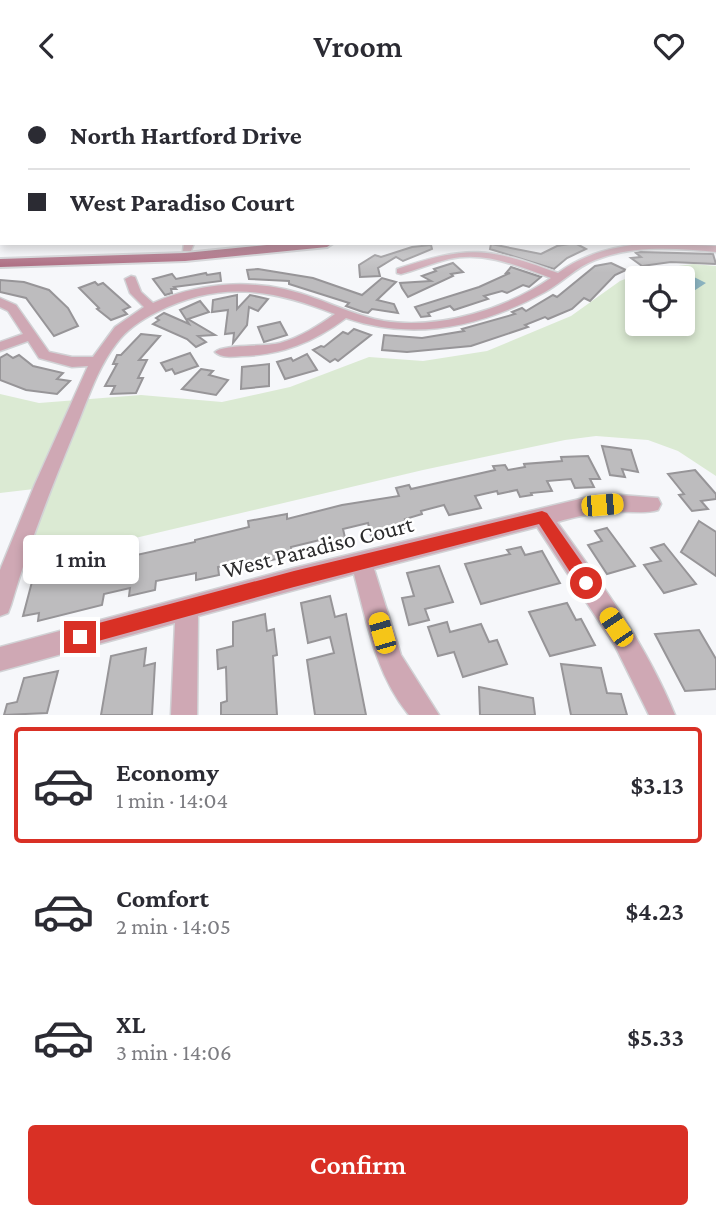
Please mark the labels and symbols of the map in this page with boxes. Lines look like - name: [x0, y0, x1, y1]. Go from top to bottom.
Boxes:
- car: [581, 493, 624, 517]
- street label: West Paradiso Court: [220, 510, 417, 583]
- callout: 1 min: [22, 535, 138, 585]
- route start: [570, 567, 602, 599]
- car: [596, 604, 637, 650]
- car: [367, 610, 398, 656]
- route end: [64, 621, 96, 653]

